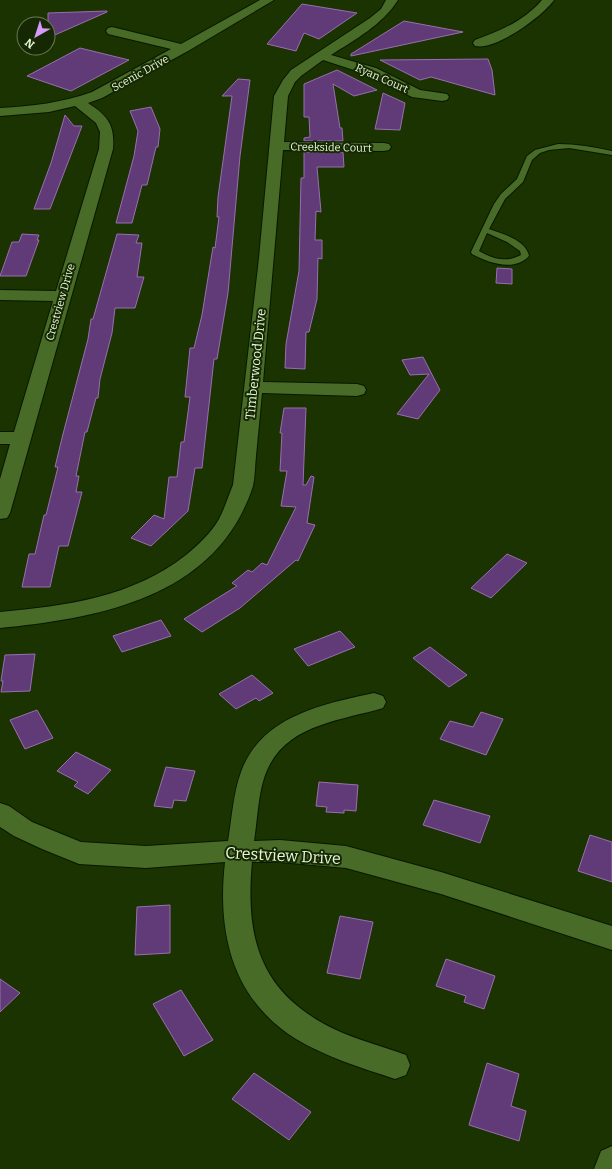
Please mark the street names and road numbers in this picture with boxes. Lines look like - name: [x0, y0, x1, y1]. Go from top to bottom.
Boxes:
- street label: Scenic Drive: [109, 52, 171, 94]
- street label: Ryan Court: [353, 61, 410, 96]
- street label: Creekside Court: [290, 140, 372, 155]
- street label: Crestview Drive: [43, 262, 78, 342]
- street label: Timberwood Drive: [242, 308, 269, 420]
- street label: Crestview Drive: [225, 843, 341, 868]

